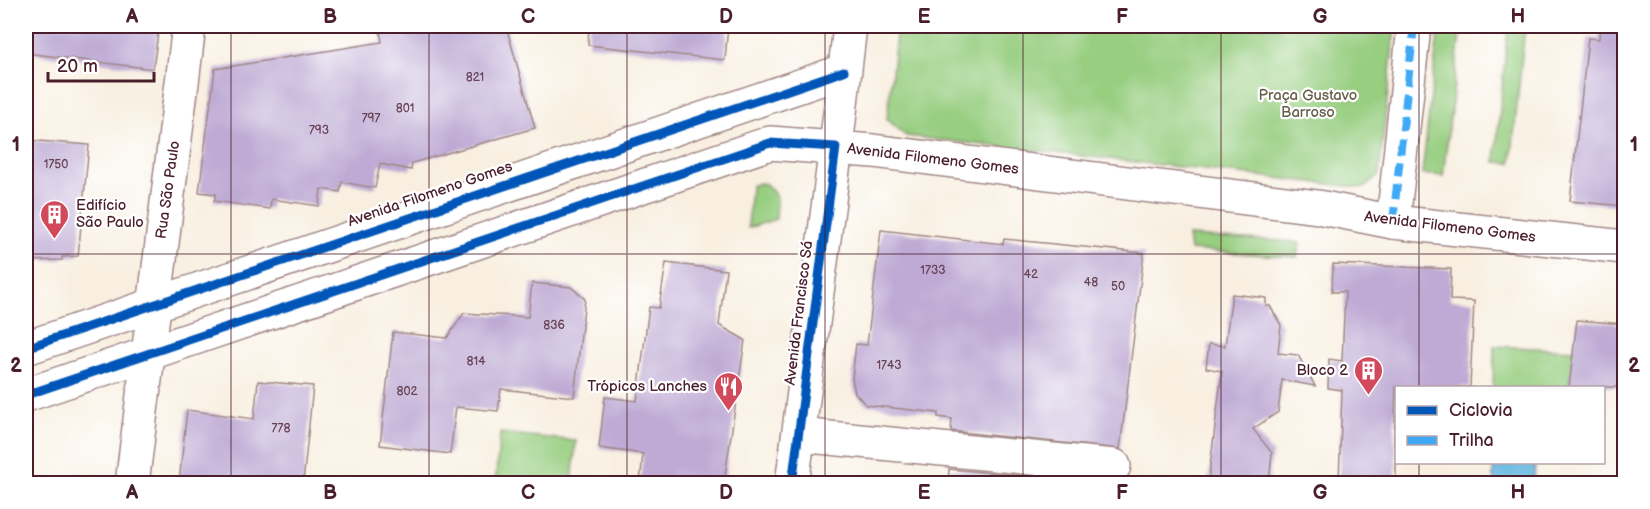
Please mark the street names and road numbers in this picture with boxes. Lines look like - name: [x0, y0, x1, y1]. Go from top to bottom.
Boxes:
- street label: Avenida Filomeno Gomes: [846, 139, 1021, 179]
- street label: Rua São Paulo: [152, 140, 184, 240]
- street label: Avenida Filomeno Gomes: [345, 157, 515, 231]
- street label: Avenida Filomeno Gomes: [1363, 207, 1538, 247]
- street label: Avenida Francisco Sá: [781, 240, 817, 386]

